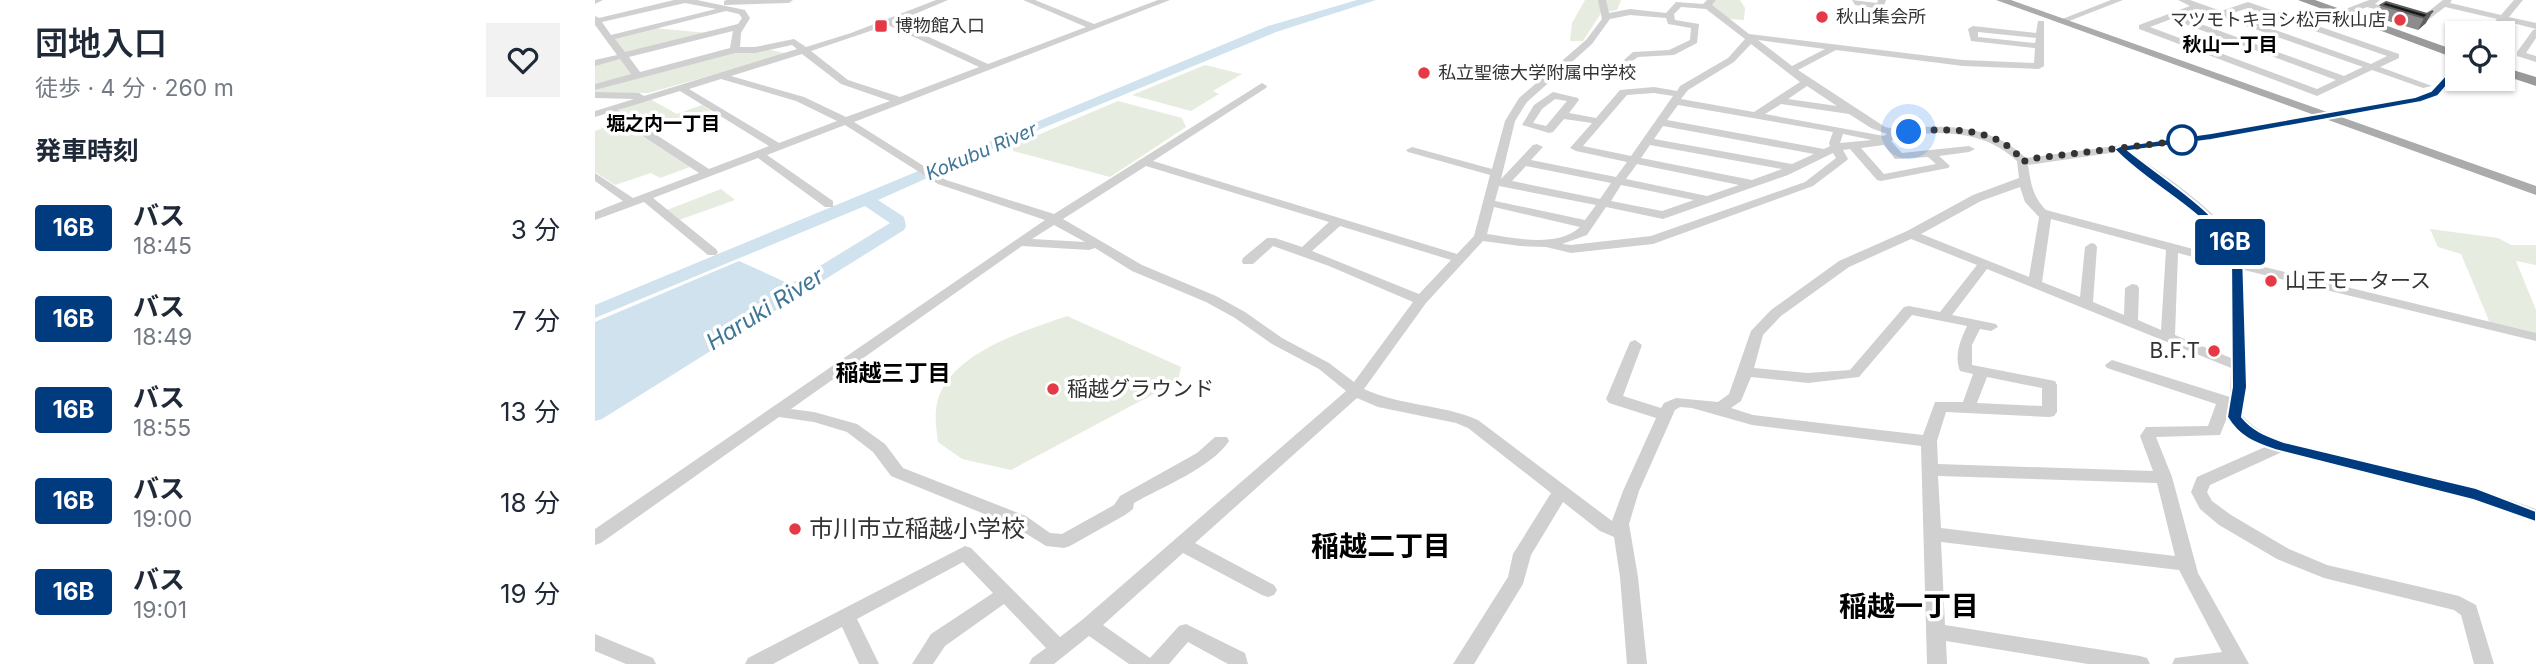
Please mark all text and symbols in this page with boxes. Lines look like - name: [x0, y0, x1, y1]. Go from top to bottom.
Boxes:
- place label: 秋山集会所: [1836, 6, 1926, 27]
- marker: 秋山集会所: [1814, 9, 1830, 25]
- place label: マツモトキヨシ松戸秋山店: [2170, 9, 2386, 30]
- marker: マツモトキヨシ松戸秋山店: [2392, 12, 2408, 28]
- place label: 博物館入口: [895, 15, 985, 36]
- marker: 博物館入口: [873, 18, 889, 34]
- map controls: [2445, 21, 2515, 91]
- button: locate: [2445, 21, 2515, 91]
- text: 団地入口: [35, 23, 167, 63]
- button: heart: [486, 23, 560, 97]
- district label: 秋山一丁目: [2182, 33, 2278, 56]
- place label: 私立聖徳大学附属中学校: [1438, 62, 1636, 83]
- marker: 私立聖徳大学附属中学校: [1416, 65, 1432, 81]
- text: 徒歩 · 4 分 · 260 m: [35, 74, 234, 102]
- district label: 堀之内一丁目: [606, 112, 720, 135]
- your location: [1891, 114, 1926, 149]
- water label: Kokubu River: [922, 117, 1041, 185]
- unlabelled marker: [2167, 125, 2197, 155]
- text: 発車時刻: [35, 135, 139, 166]
- text: バス: [133, 200, 185, 231]
- text: 16B: [53, 213, 94, 242]
- text: 3 分: [511, 214, 560, 245]
- line badge: 16B: [2190, 219, 2270, 265]
- text: 16B: [2209, 227, 2251, 256]
- text: 18:45: [133, 232, 192, 260]
- water label: Haruki River: [701, 261, 830, 356]
- place label: 山王モータース: [2285, 268, 2431, 293]
- marker: 山王モータース: [2263, 273, 2279, 289]
- text: バス: [133, 291, 185, 322]
- text: 16B: [53, 304, 94, 333]
- text: 7 分: [512, 305, 560, 336]
- text: 18:49: [133, 323, 192, 351]
- place label: B.F.T: [2150, 338, 2200, 363]
- marker: B.F.T: [2206, 343, 2222, 359]
- district label: 稲越三丁目: [836, 359, 951, 387]
- place label: 稲越グラウンド: [1067, 376, 1214, 401]
- marker: 稲越グラウンド: [1045, 381, 1061, 397]
- text: バス: [133, 382, 185, 413]
- text: 16B: [53, 395, 94, 424]
- text: 13 分: [500, 396, 560, 427]
- text: 18:55: [133, 414, 191, 442]
- text: バス: [133, 473, 185, 504]
- text: 16B: [53, 486, 94, 515]
- text: 18 分: [500, 487, 560, 518]
- text: 19:00: [133, 505, 192, 533]
- place label: 市川市立稲越小学校: [809, 514, 1025, 543]
- marker: 市川市立稲越小学校: [787, 521, 803, 537]
- district label: 稲越二丁目: [1311, 529, 1451, 563]
- text: バス: [133, 564, 185, 595]
- text: 16B: [53, 577, 94, 606]
- text: 19 分: [500, 578, 560, 609]
- district label: 稲越一丁目: [1839, 589, 1979, 623]
- text: 19:01: [133, 596, 187, 624]

